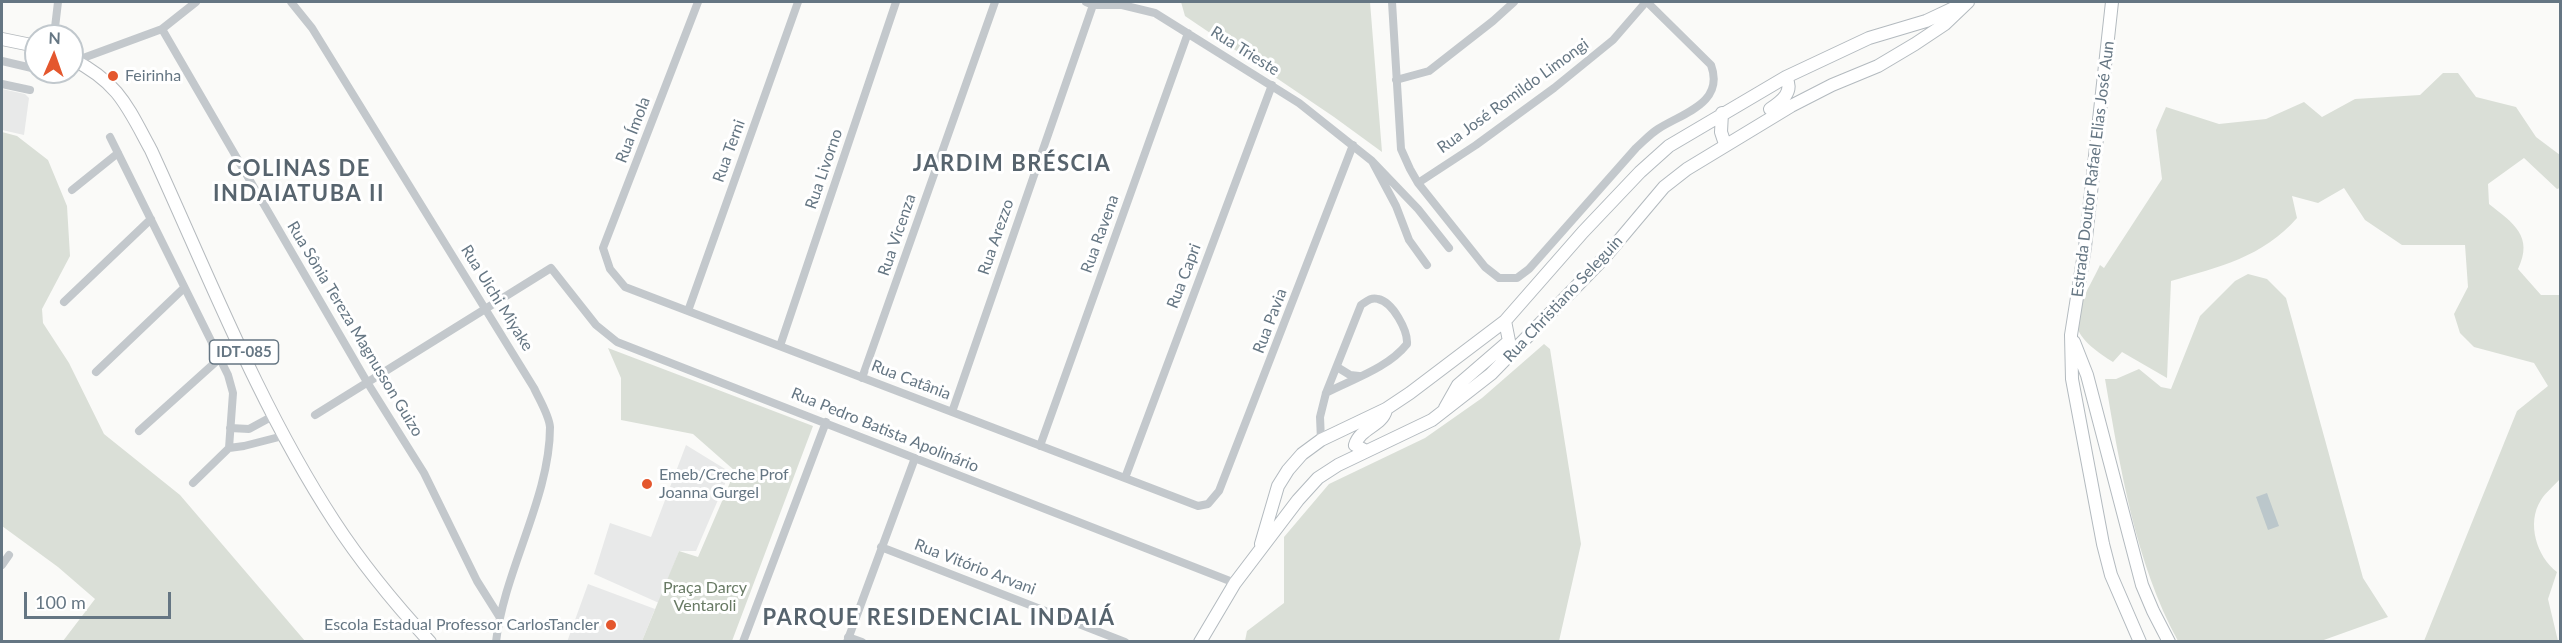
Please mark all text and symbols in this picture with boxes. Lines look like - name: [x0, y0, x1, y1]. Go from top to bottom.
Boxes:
- street label: Rua Trieste: [1207, 22, 1283, 80]
- north arrow: [24, 24, 84, 84]
- text: N: [48, 28, 61, 47]
- street label: Rua José Romildo Limongi: [1434, 35, 1592, 157]
- street label: Estrada Doutor Rafael Elias José Aun: [2068, 40, 2118, 298]
- place label: Feirinha: [125, 66, 181, 86]
- marker: Feirinha: [106, 69, 120, 83]
- street label: Rua Ímola: [612, 94, 654, 166]
- street label: Rua Terni: [709, 117, 749, 185]
- street label: Rua Livorno: [801, 126, 847, 212]
- district label: JARDIM BRÉSCIA: [913, 151, 1111, 177]
- district label: COLINAS DE INDAIATUBA II: [213, 156, 385, 208]
- street label: Rua Vicenza: [874, 192, 920, 278]
- street label: Rua Ravena: [1077, 192, 1123, 276]
- street label: Rua Arezzo: [974, 197, 1018, 277]
- street label: Rua Sônia Tereza Magnusson Guizo: [283, 218, 427, 440]
- street label: Rua Christiano Seleguin: [1499, 232, 1627, 366]
- street label: Rua Uichi Miyake: [457, 241, 537, 355]
- street label: Rua Capri: [1163, 241, 1205, 311]
- street label: Rua Pavia: [1249, 286, 1291, 356]
- road number: IDT-085: [210, 340, 278, 364]
- street label: Rua Catânia: [869, 356, 953, 404]
- street label: Rua Pedro Batista Apolinário: [788, 384, 982, 476]
- place label: Emeb/Creche Prof Joanna Gurgel: [659, 465, 789, 503]
- marker: Emeb/Creche Prof Joanna Gurgel: [640, 477, 654, 491]
- street label: Rua Vitório Arvani: [912, 535, 1038, 599]
- park label: Praça Darcy Ventaroli: [663, 578, 747, 616]
- scale bar: [27, 580, 174, 618]
- text: 100 m: [35, 591, 86, 613]
- district label: PARQUE RESIDENCIAL INDAIÁ: [763, 605, 1115, 631]
- place label: Escola Estadual Professor CarlosTancler: [324, 615, 599, 635]
- marker: Escola Estadual Professor CarlosTancler: [604, 618, 618, 632]

